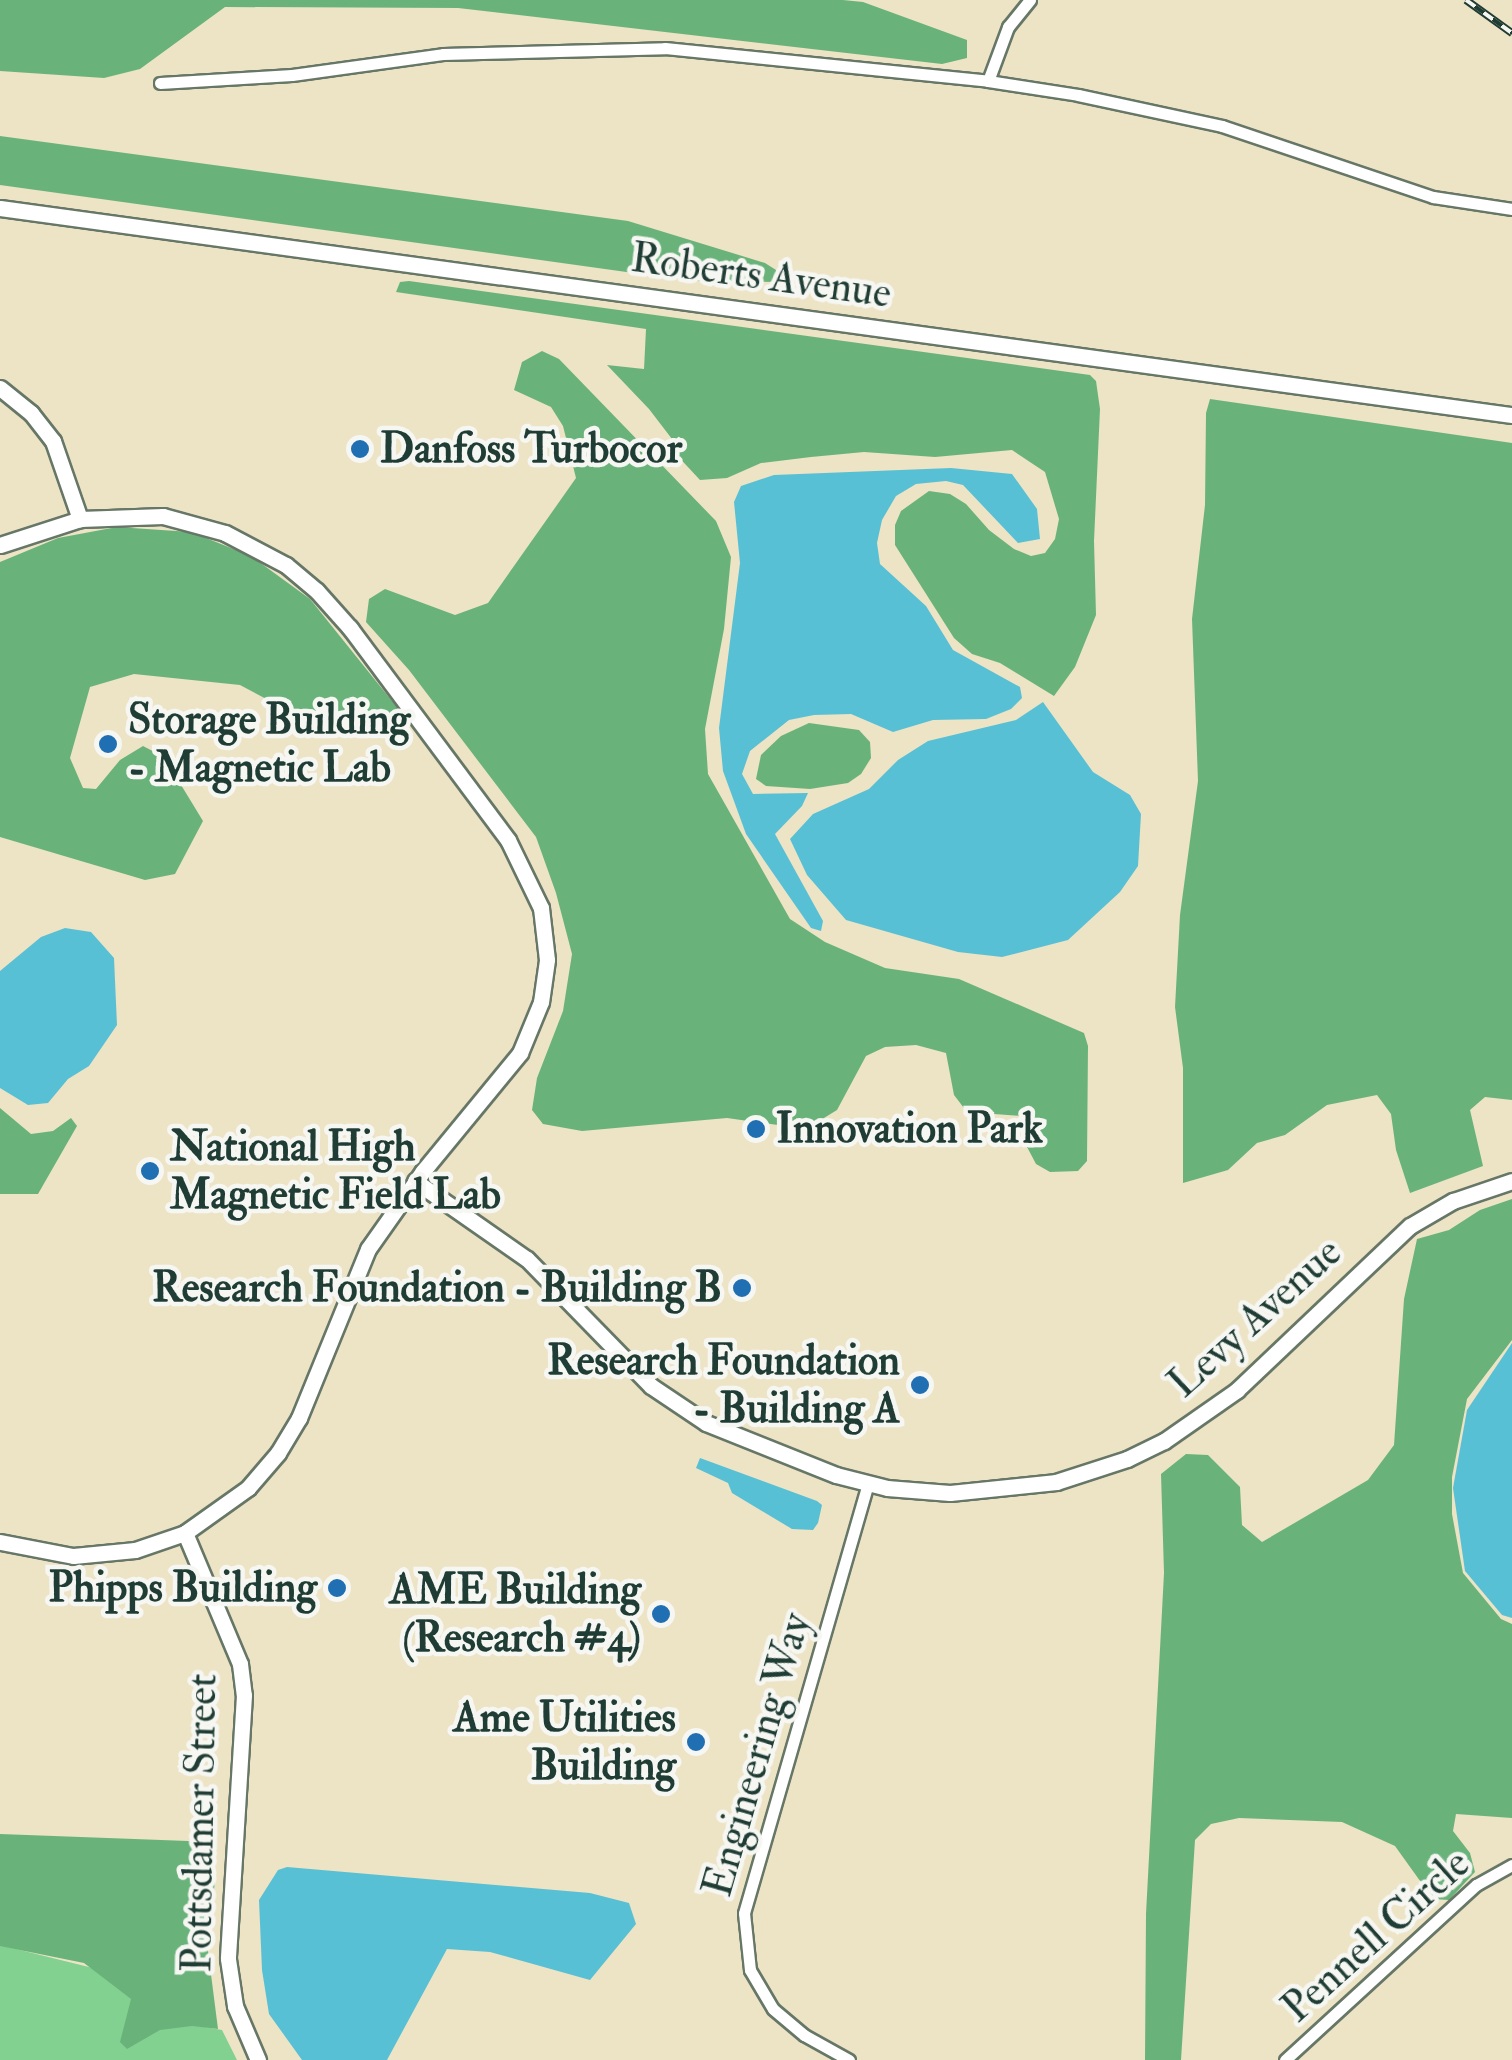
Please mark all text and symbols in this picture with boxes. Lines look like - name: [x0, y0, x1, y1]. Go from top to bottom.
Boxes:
- street label: Roberts Avenue: [628, 233, 894, 319]
- place label: Danfoss Turbocor: [380, 424, 682, 474]
- marker: Danfoss Turbocor: [349, 438, 371, 460]
- place label: Storage Building - Magnetic Lab: [128, 695, 410, 794]
- marker: Storage Building - Magnetic Lab: [97, 733, 119, 755]
- place label: Innovation Park: [776, 1104, 1043, 1154]
- marker: Innovation Park: [745, 1118, 767, 1140]
- place label: National High Magnetic Field Lab: [170, 1122, 501, 1220]
- marker: National High Magnetic Field Lab: [139, 1160, 161, 1182]
- street label: Levy Avenue: [1158, 1227, 1352, 1409]
- place label: Research Foundation - Building B: [152, 1263, 722, 1313]
- marker: Research Foundation - Building B: [731, 1277, 753, 1299]
- place label: Research Foundation - Building A: [547, 1336, 900, 1434]
- marker: Research Foundation - Building A: [909, 1374, 931, 1396]
- place label: Phipps Building: [48, 1563, 317, 1613]
- place label: AME Building (Research #4): [389, 1565, 641, 1664]
- marker: Phipps Building: [326, 1577, 348, 1599]
- marker: AME Building (Research #4): [650, 1603, 672, 1625]
- street label: Engineering Way: [692, 1607, 822, 1903]
- street label: Pottsdamer Street: [172, 1673, 228, 1973]
- place label: Ame Utilities Building: [453, 1693, 676, 1792]
- marker: Ame Utilities Building: [685, 1731, 707, 1753]
- street label: Pennell Circle: [1272, 1839, 1480, 2033]

